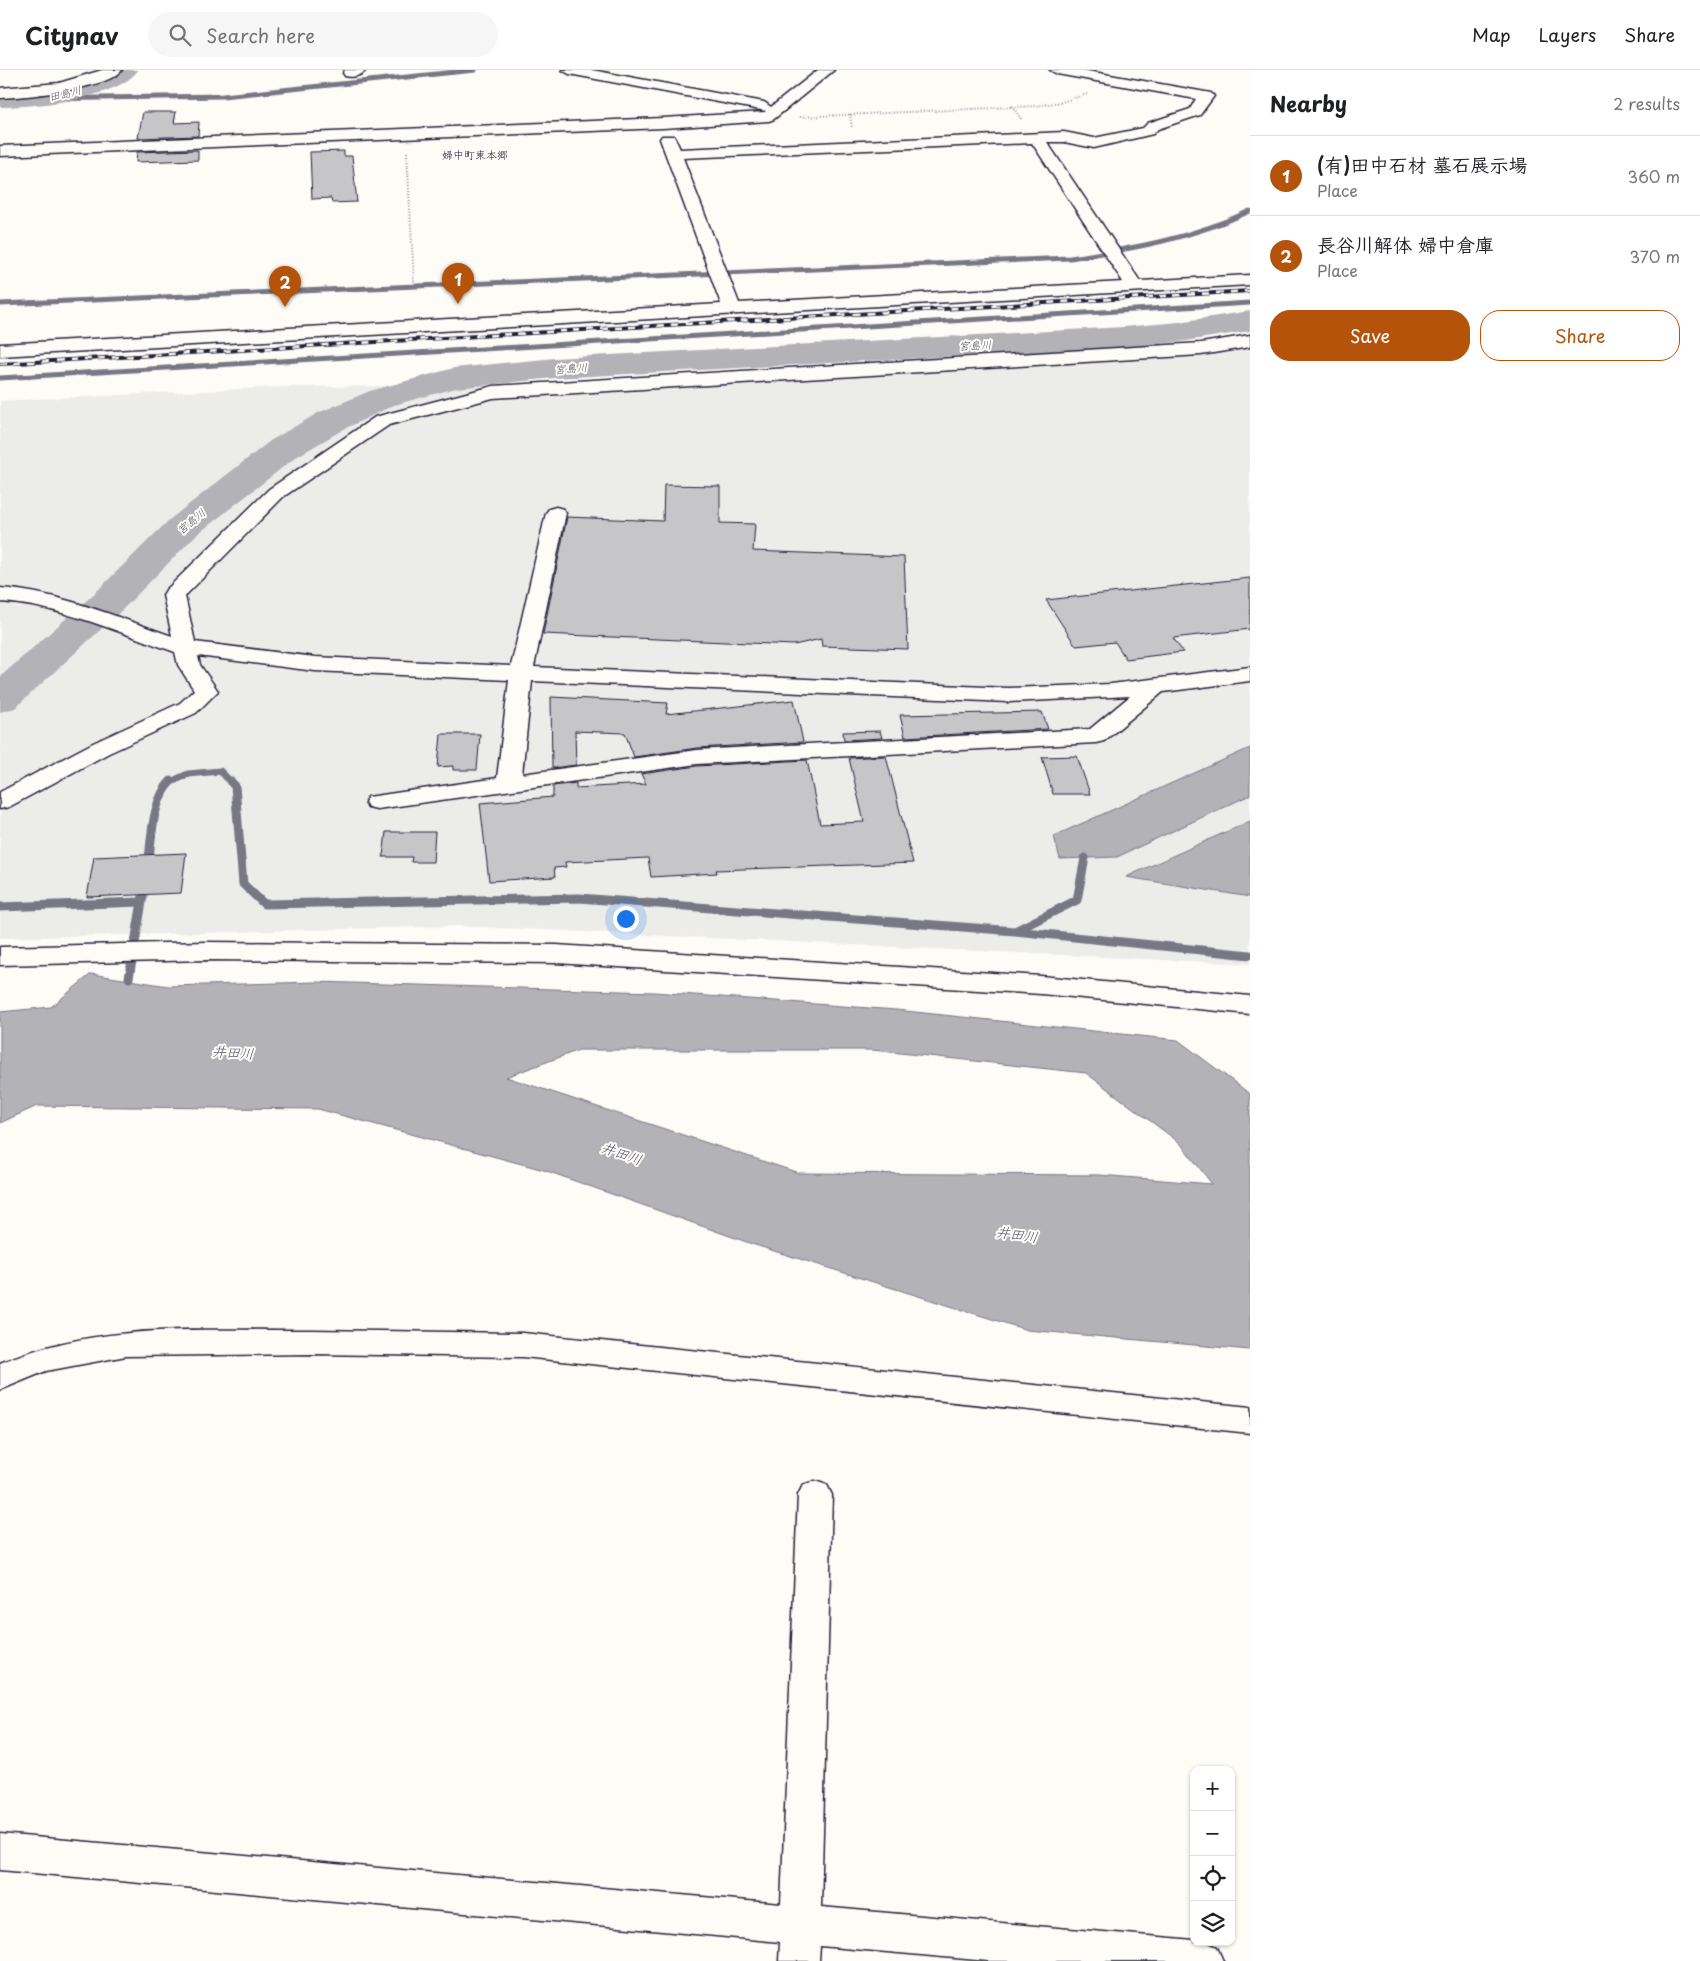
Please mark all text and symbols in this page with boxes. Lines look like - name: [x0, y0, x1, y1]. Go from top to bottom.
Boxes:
- search box: [148, 12, 498, 57]
- text: Citynav: [25, 17, 118, 53]
- icon: search: [166, 21, 194, 49]
- text: Search here: [206, 21, 315, 49]
- text: Map: [1472, 21, 1511, 48]
- text: Layers: [1539, 21, 1596, 48]
- text: Share: [1624, 21, 1675, 48]
- water label: 田島川: [47, 81, 83, 105]
- text: Nearby: [1270, 87, 1347, 119]
- text: 2 results: [1613, 91, 1680, 115]
- district label: 婦中町東本郷: [442, 146, 508, 163]
- text: (有)田中石材 墓石展示場: [1317, 150, 1528, 178]
- text: 1: [1282, 164, 1290, 188]
- text: 360 m: [1628, 164, 1680, 188]
- text: Place: [1317, 178, 1358, 202]
- text: 長谷川解体 婦中倉庫: [1317, 230, 1494, 258]
- text: 2: [1280, 244, 1292, 268]
- text: 370 m: [1630, 244, 1680, 268]
- text: Place: [1317, 258, 1358, 282]
- pin: 1: [442, 263, 474, 304]
- pin: 2: [269, 266, 301, 307]
- button: Save: [1270, 310, 1470, 361]
- button: Share: [1480, 310, 1680, 361]
- water label: 宮島川: [958, 336, 992, 354]
- water label: 宮島川: [554, 358, 588, 378]
- water label: 宮島川: [173, 504, 209, 538]
- your location: [613, 906, 639, 932]
- water label: 井田川: [211, 1040, 255, 1064]
- water label: 井田川: [599, 1136, 645, 1170]
- water label: 井田川: [995, 1221, 1039, 1247]
- map controls: [1190, 1766, 1235, 1946]
- button: +: [1190, 1766, 1235, 1811]
- button: −: [1190, 1811, 1235, 1856]
- button: locate: [1190, 1856, 1235, 1901]
- button: layers: [1190, 1901, 1235, 1946]

